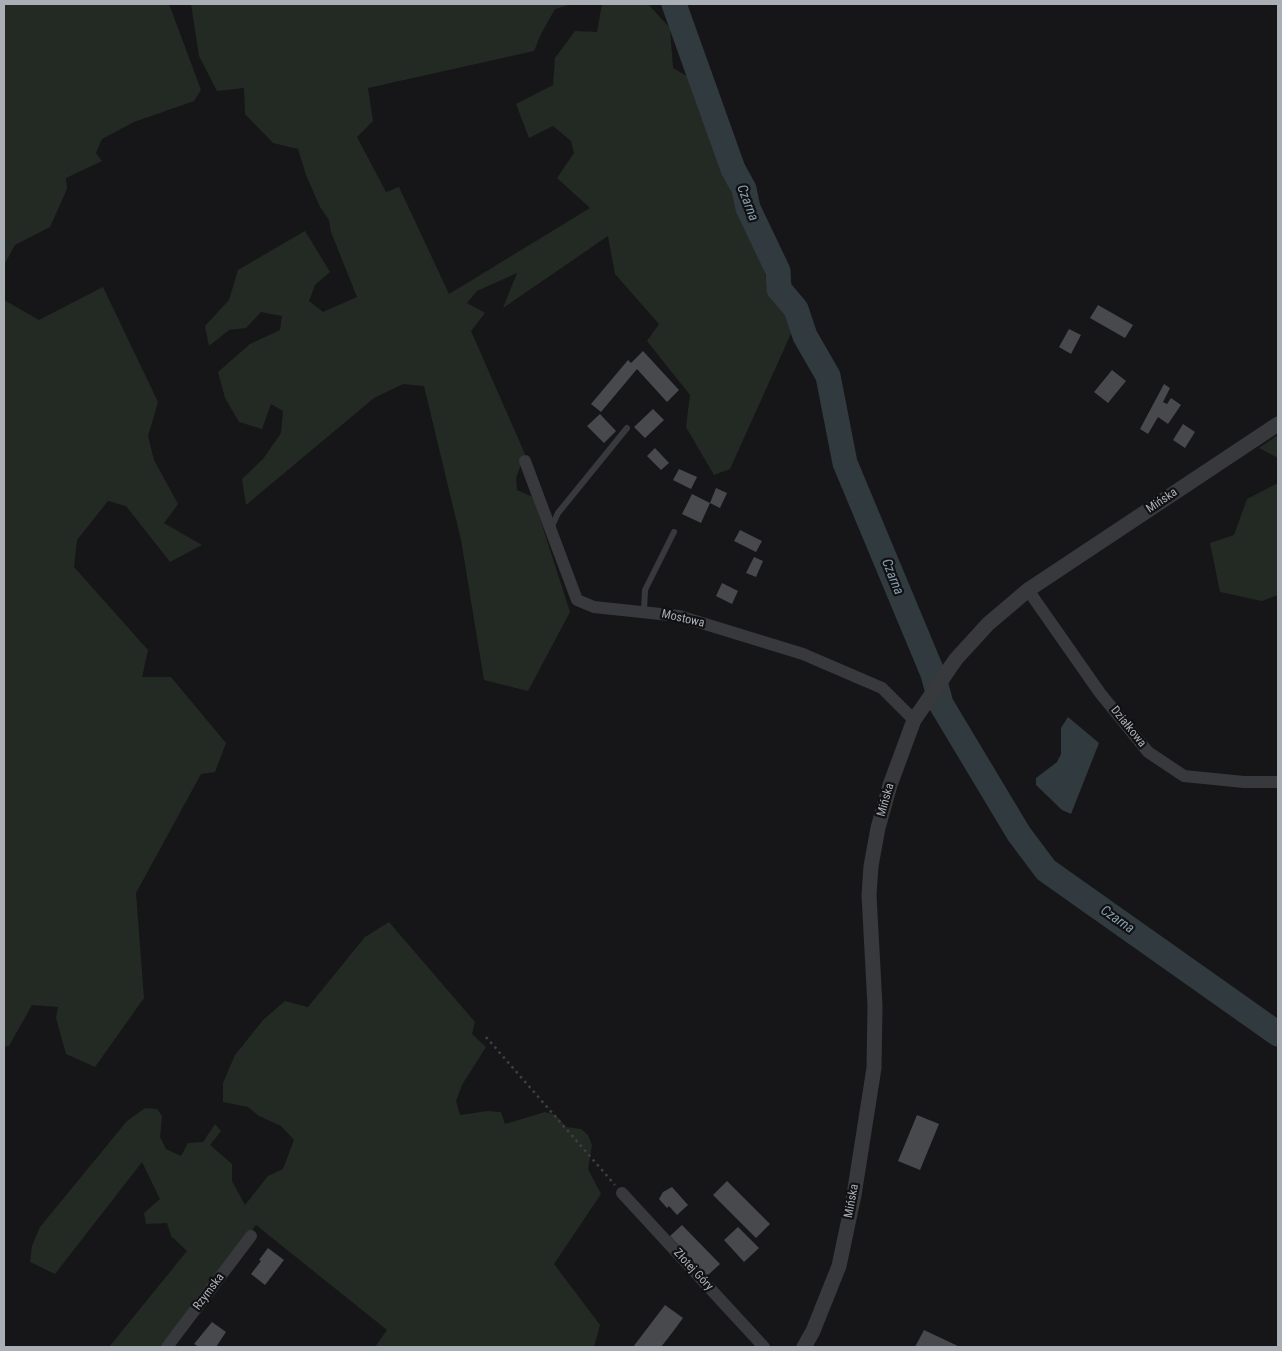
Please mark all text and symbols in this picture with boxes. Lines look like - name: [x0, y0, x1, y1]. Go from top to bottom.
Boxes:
- water label: Czarna: [732, 183, 762, 223]
- street label: Mińska: [1144, 485, 1180, 517]
- water label: Czarna: [877, 557, 907, 597]
- street label: Mostowa: [660, 607, 706, 631]
- street label: Działkowa: [1107, 704, 1149, 750]
- street label: Mińska: [874, 782, 898, 818]
- water label: Czarna: [1097, 902, 1137, 938]
- street label: Mińska: [842, 1183, 862, 1219]
- street label: Złotej Góry: [670, 1246, 716, 1294]
- street label: Rzymska: [191, 1271, 227, 1313]

